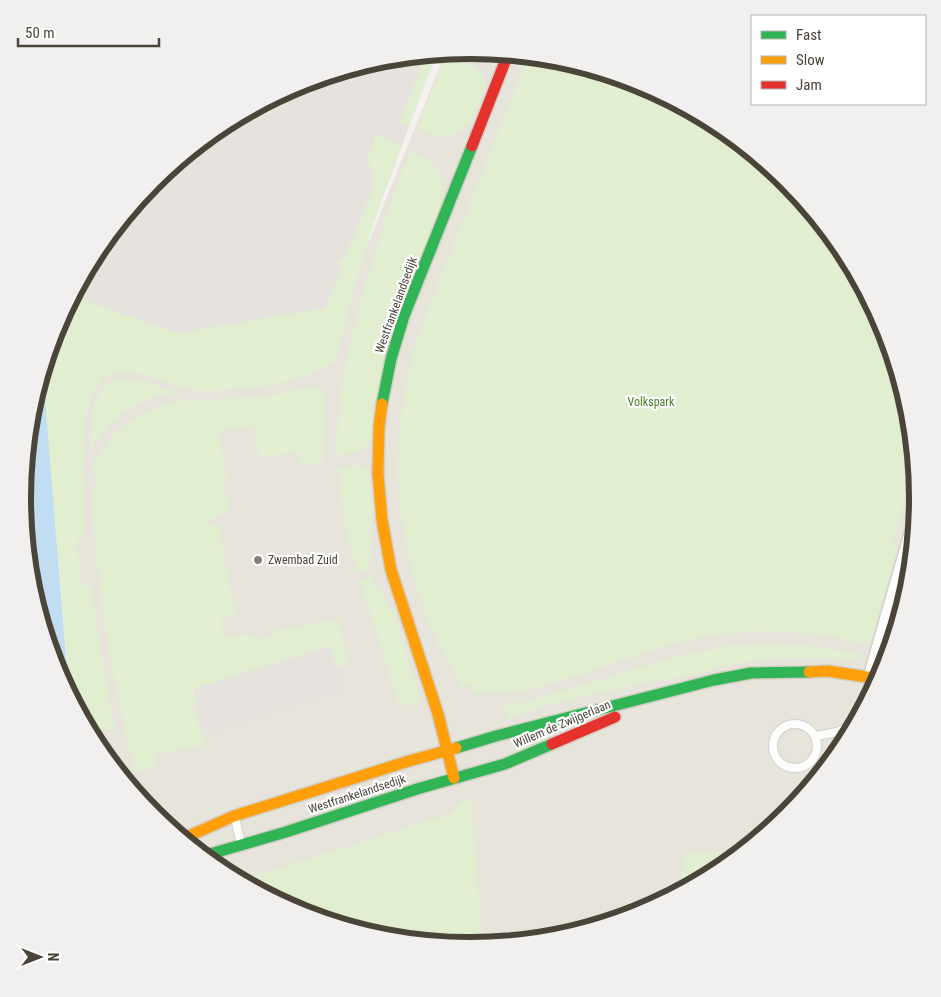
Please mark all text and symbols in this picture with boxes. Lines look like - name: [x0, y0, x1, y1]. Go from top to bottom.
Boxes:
- scale bar: [18, 15, 159, 47]
- legend: [751, 15, 926, 105]
- text: 50 m: [25, 24, 55, 42]
- text: Fast: [796, 26, 821, 44]
- text: Slow: [796, 51, 825, 69]
- text: Jam: [796, 76, 822, 94]
- street label: Westfrankelandsedijk: [372, 254, 420, 355]
- park label: Volkspark: [628, 395, 675, 409]
- place label: Zwembad Zuid: [268, 553, 338, 567]
- marker: Zwembad Zuid: [252, 554, 264, 566]
- street label: Willem de Zwijgerlaan: [511, 697, 613, 751]
- street label: Westfrankelandsedijk: [307, 771, 408, 816]
- north arrow: [15, 932, 65, 982]
- text: N: [45, 953, 61, 961]

